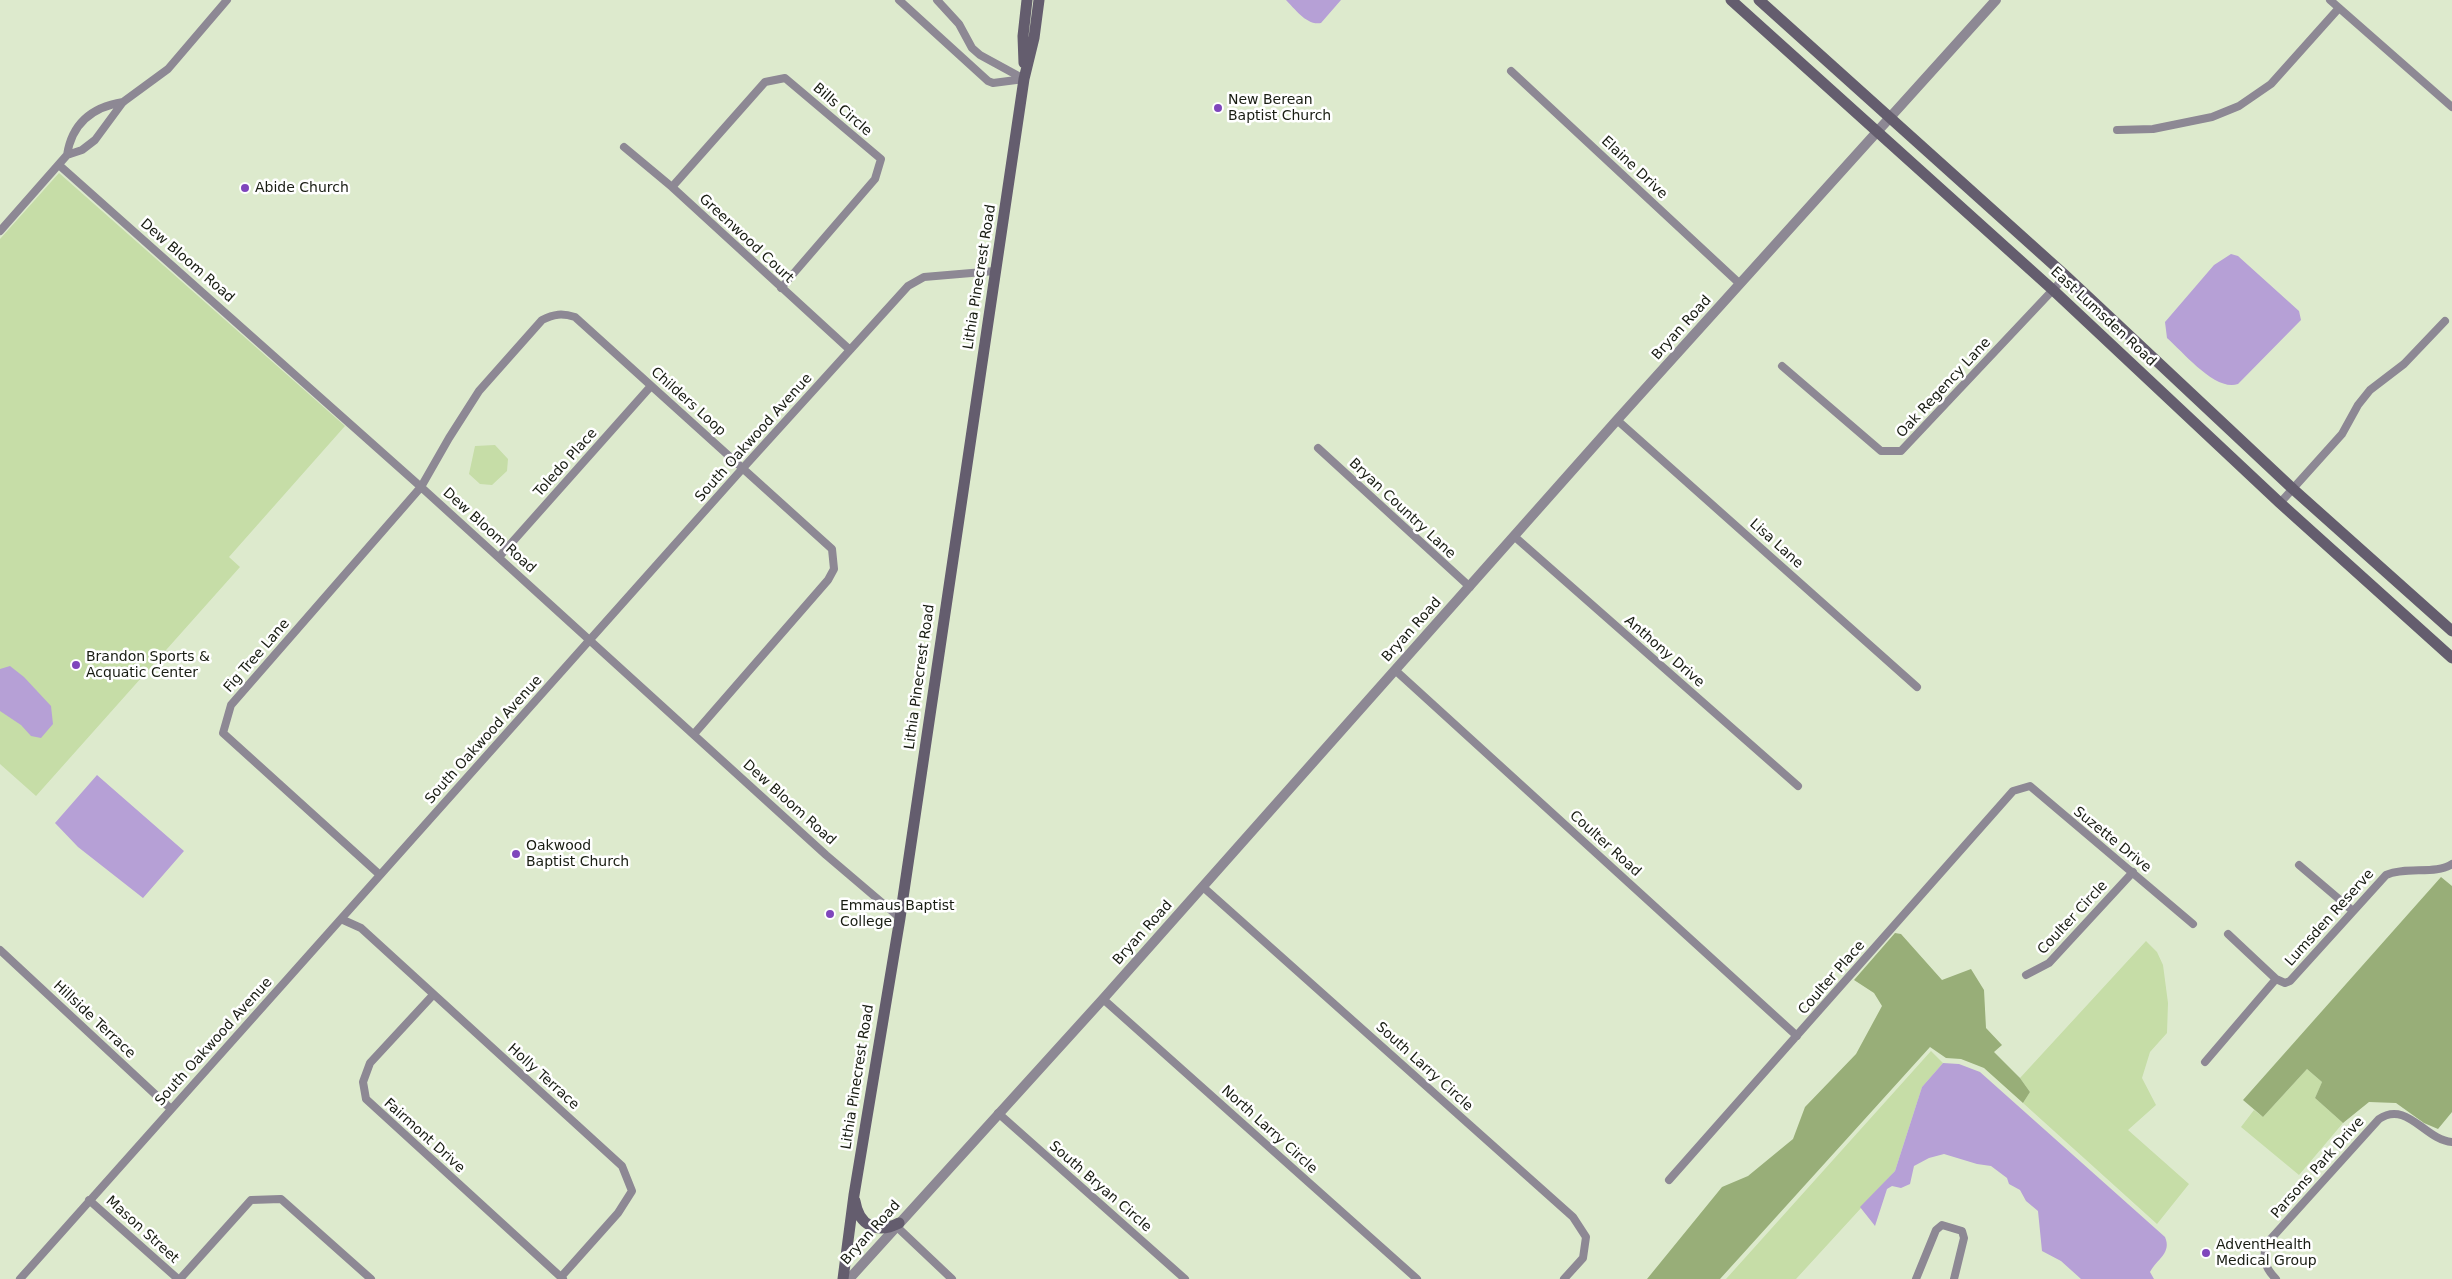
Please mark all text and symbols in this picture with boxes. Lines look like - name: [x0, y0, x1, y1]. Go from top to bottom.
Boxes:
- street label: Bills Circle: [809, 80, 875, 140]
- place label: New Berean Baptist Church: [1228, 92, 1331, 124]
- marker: New Berean Baptist Church: [1212, 102, 1224, 114]
- street label: Elaine Drive: [1597, 133, 1671, 203]
- place label: Abide Church: [255, 180, 349, 196]
- marker: Abide Church: [239, 182, 251, 194]
- street label: Greenwood Court: [695, 191, 797, 287]
- street label: Lithia Pinecrest Road: [960, 203, 1000, 351]
- street label: Dew Bloom Road: [137, 216, 237, 306]
- street label: East Lumsden Road: [2047, 264, 2159, 370]
- street label: Bryan Road: [1649, 292, 1715, 364]
- street label: Oak Regency Lane: [1893, 335, 1995, 441]
- street label: Childers Loop: [647, 364, 729, 440]
- street label: South Oakwood Avenue: [692, 370, 816, 506]
- street label: Toledo Place: [531, 425, 601, 501]
- street label: Bryan Country Lane: [1345, 455, 1459, 563]
- street label: Dew Bloom Road: [439, 485, 539, 577]
- street label: Lisa Lane: [1746, 516, 1806, 572]
- street label: Bryan Road: [1379, 594, 1445, 666]
- street label: Lithia Pinecrest Road: [901, 603, 939, 751]
- street label: Anthony Drive: [1621, 613, 1707, 691]
- street label: Fig Tree Lane: [221, 616, 293, 696]
- place label: Brandon Sports & Acquatic Center: [86, 649, 210, 682]
- marker: Brandon Sports & Acquatic Center: [70, 659, 82, 671]
- street label: South Oakwood Avenue: [422, 672, 546, 808]
- street label: Dew Bloom Road: [739, 757, 839, 849]
- street label: Suzette Drive: [2070, 804, 2154, 876]
- street label: Coulter Road: [1566, 807, 1644, 881]
- place label: Oakwood Baptist Church: [526, 838, 629, 870]
- marker: Oakwood Baptist Church: [510, 848, 522, 860]
- street label: Lumsden Reserve: [2282, 866, 2378, 970]
- street label: Coulter Circle: [2035, 878, 2111, 958]
- street label: Bryan Road: [1110, 897, 1176, 969]
- place label: Emmaus Baptist College: [840, 898, 955, 930]
- marker: Emmaus Baptist College: [824, 908, 836, 920]
- street label: Coulter Place: [1795, 938, 1869, 1018]
- street label: South Oakwood Avenue: [152, 974, 276, 1110]
- street label: Hillside Terrace: [49, 978, 139, 1062]
- street label: Lithia Pinecrest Road: [838, 1003, 878, 1151]
- street label: South Larry Circle: [1372, 1019, 1476, 1115]
- street label: Holly Terrace: [504, 1040, 582, 1114]
- street label: North Larry Circle: [1218, 1083, 1320, 1177]
- street label: Fairmont Drive: [380, 1095, 468, 1177]
- street label: Parsons Park Drive: [2268, 1114, 2368, 1222]
- street label: South Bryan Circle: [1045, 1138, 1155, 1236]
- street label: Mason Street: [102, 1193, 182, 1267]
- street label: Bryan Road: [838, 1197, 904, 1269]
- place label: AdventHealth Medical Group: [2216, 1237, 2317, 1270]
- marker: AdventHealth Medical Group: [2200, 1247, 2212, 1259]

